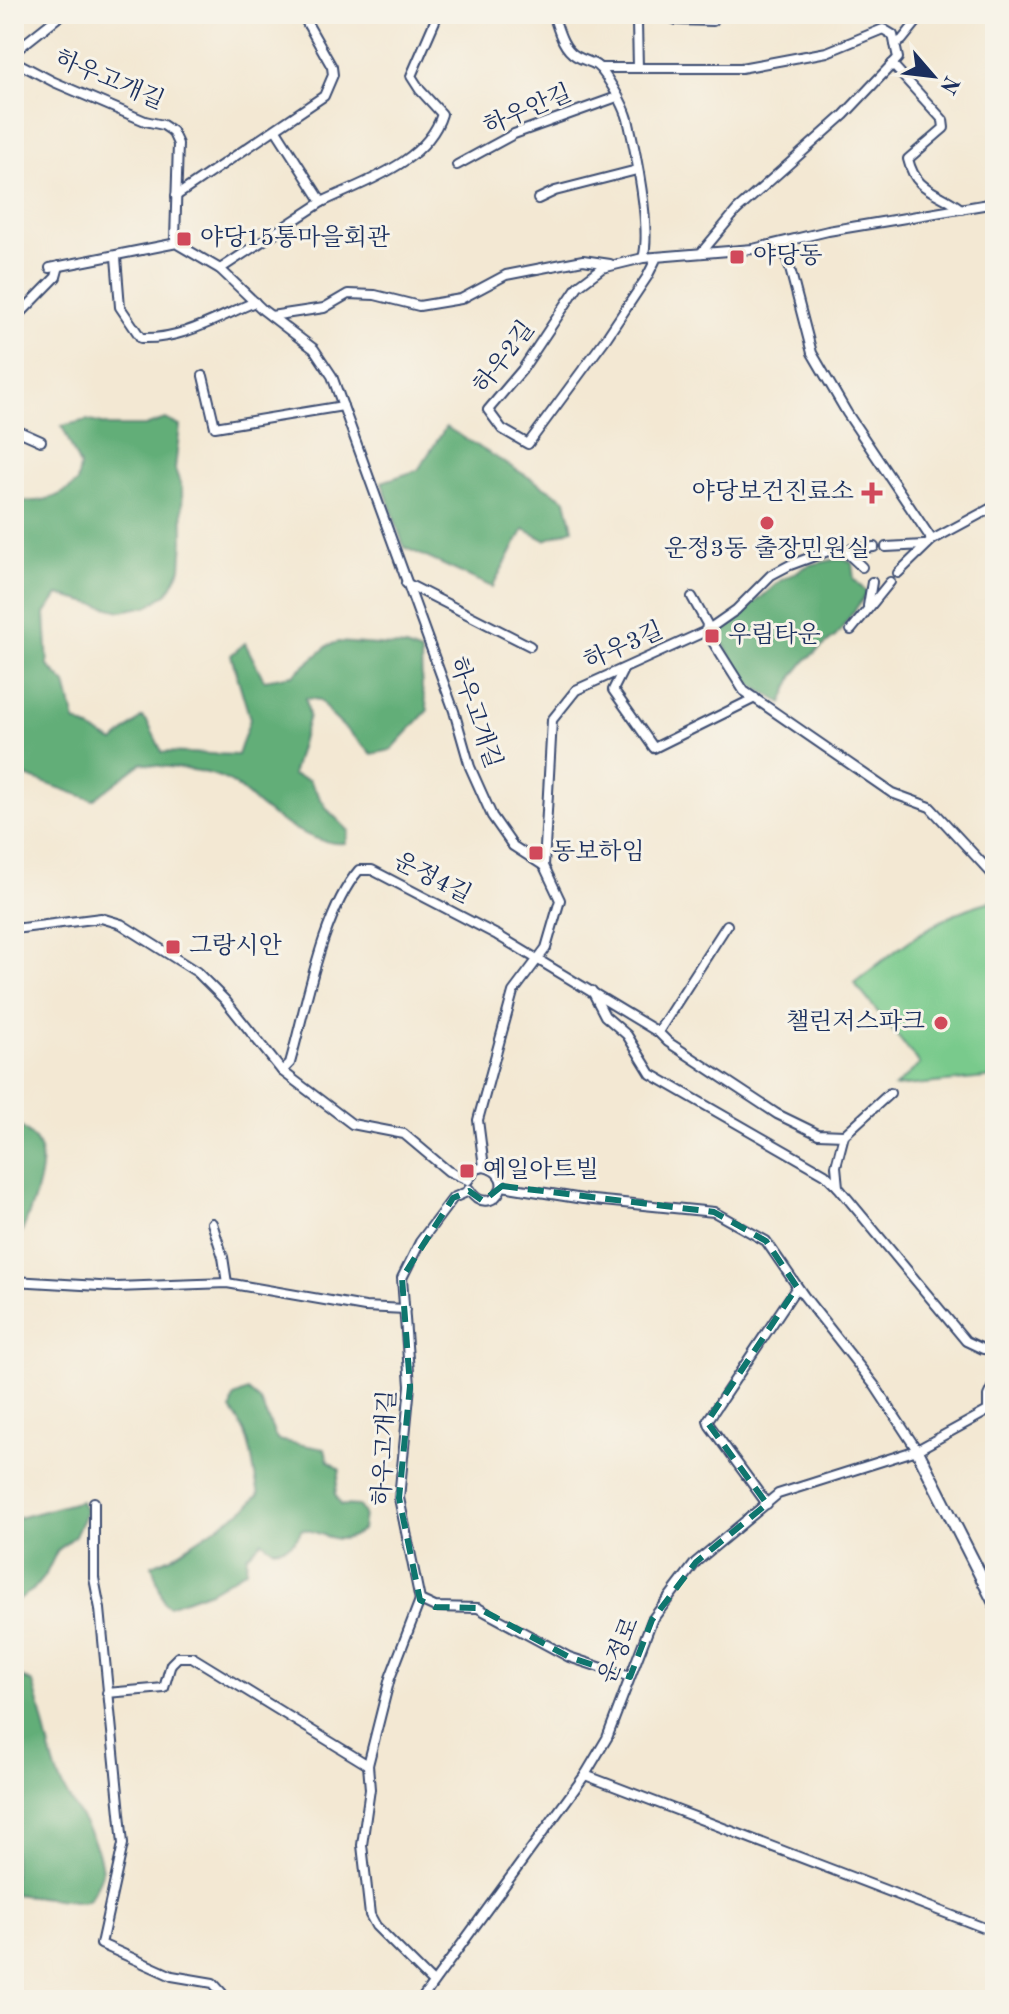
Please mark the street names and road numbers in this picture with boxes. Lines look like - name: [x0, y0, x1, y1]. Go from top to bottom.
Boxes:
- street label: 하우고개길: [51, 45, 168, 115]
- street label: 하우안길: [480, 80, 575, 140]
- street label: 하우2길: [469, 316, 540, 399]
- street label: 하우3길: [580, 617, 667, 675]
- street label: 하우고개길: [444, 654, 506, 772]
- street label: 운정4길: [389, 848, 476, 909]
- street label: 하우고개길: [369, 1389, 401, 1507]
- street label: 운정로: [594, 1614, 644, 1688]

